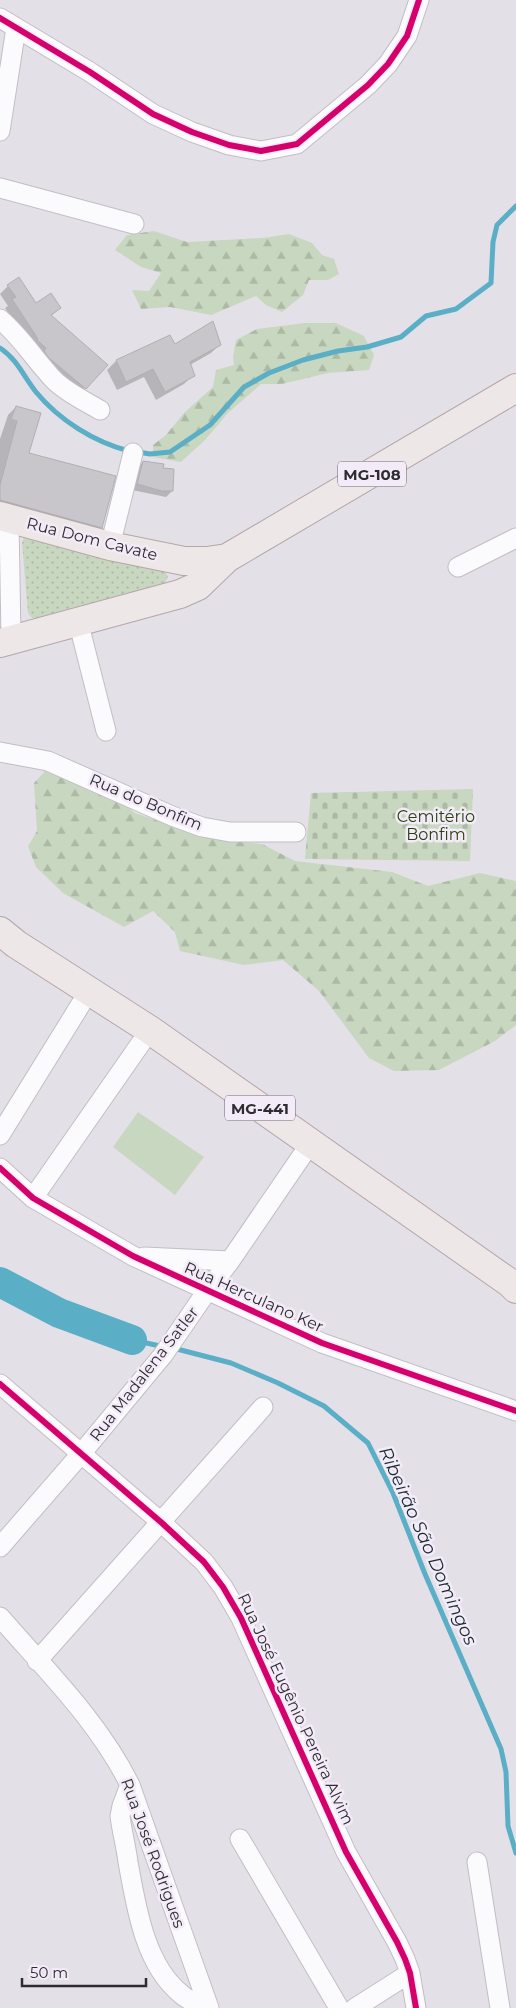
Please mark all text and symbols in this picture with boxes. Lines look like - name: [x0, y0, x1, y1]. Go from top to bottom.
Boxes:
- road number: MG-108: [338, 462, 406, 486]
- street label: Rua Dom Cavate: [24, 514, 160, 564]
- street label: Rua do Bonfim: [87, 770, 205, 834]
- park label: Cemitério Bonfim: [397, 807, 475, 844]
- road number: MG-441: [225, 1096, 295, 1120]
- street label: Rua Herculano Ker: [181, 1258, 327, 1336]
- street label: Rua Madalena Satler: [86, 1303, 202, 1445]
- water label: Ribeirão São Domingos: [374, 1443, 482, 1649]
- street label: Rua José Eugênio Pereira Alvim: [234, 1590, 358, 1828]
- street label: Rua José Rodrigues: [117, 1776, 189, 1931]
- scale bar: [22, 1956, 146, 1988]
- text: 50 m: [30, 1963, 68, 1982]

